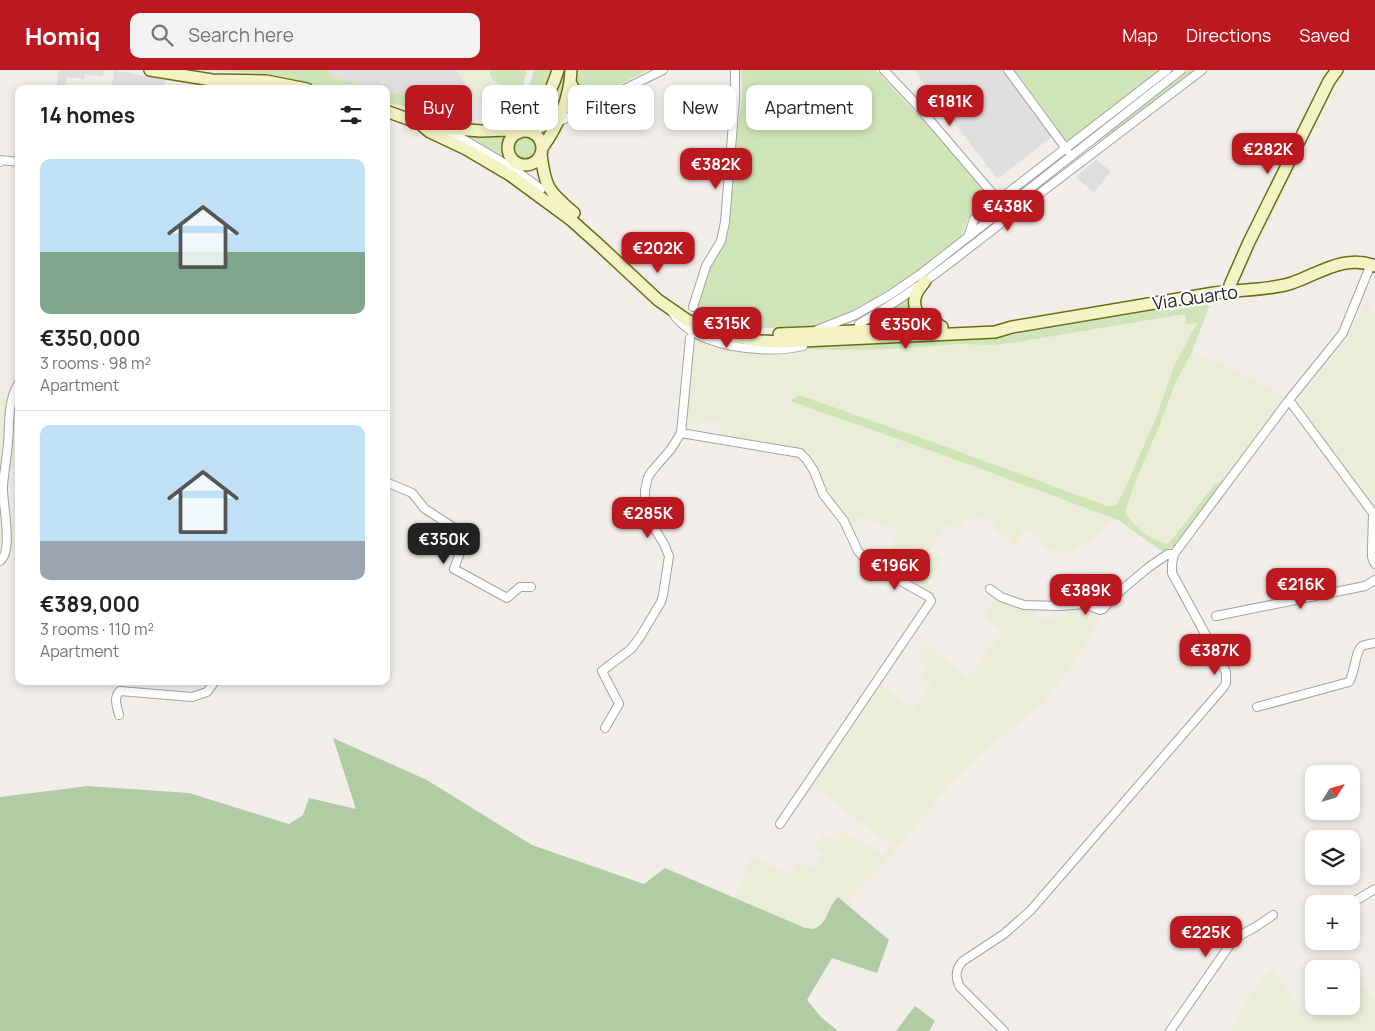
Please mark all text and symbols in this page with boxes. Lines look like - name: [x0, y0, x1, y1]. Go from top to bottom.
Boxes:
- search box: [130, 13, 480, 58]
- text: Homiq: [25, 19, 100, 52]
- icon: search: [148, 21, 176, 49]
- text: Search here: [188, 22, 294, 48]
- text: Map: [1122, 23, 1158, 47]
- text: Directions: [1186, 23, 1271, 47]
- text: Saved: [1299, 23, 1350, 47]
- chip: Buy: [405, 85, 472, 130]
- chip: Rent: [482, 85, 558, 130]
- chip: Filters: [568, 85, 654, 130]
- chip: New: [664, 85, 736, 130]
- chip: Apartment: [746, 85, 872, 130]
- pin: €181K: [915, 85, 985, 127]
- text: €181K: [927, 90, 973, 112]
- text: 14 homes: [40, 101, 135, 129]
- icon: filters: [337, 101, 365, 129]
- pin: €282K: [1233, 132, 1303, 175]
- text: €282K: [1243, 138, 1293, 160]
- pin: €382K: [681, 148, 751, 190]
- text: €382K: [691, 153, 741, 175]
- pin: €438K: [973, 190, 1043, 232]
- icon: home: [158, 192, 248, 282]
- text: €438K: [983, 195, 1033, 217]
- pin: €202K: [623, 232, 693, 274]
- text: €202K: [633, 237, 683, 259]
- street label: Via Quarto: [1151, 279, 1239, 315]
- pin: €315K: [692, 306, 762, 349]
- pin: €350K: [871, 308, 941, 350]
- text: €315K: [704, 312, 750, 334]
- text: €350K: [881, 313, 931, 335]
- text: €350,000: [40, 324, 141, 352]
- text: 3 rooms · 98 m²: [40, 352, 151, 374]
- text: Apartment: [40, 374, 119, 396]
- icon: home: [158, 457, 248, 547]
- pin: €285K: [613, 496, 683, 539]
- text: €285K: [623, 502, 673, 524]
- pin: €350K: [409, 522, 479, 565]
- text: €350K: [419, 528, 469, 550]
- pin: €196K: [860, 548, 930, 591]
- text: €196K: [871, 554, 919, 576]
- pin: €216K: [1266, 568, 1336, 610]
- text: €216K: [1277, 573, 1325, 595]
- pin: €389K: [1051, 574, 1121, 616]
- text: €389K: [1061, 579, 1111, 601]
- text: €389,000: [40, 590, 140, 618]
- text: 3 rooms · 110 m²: [40, 618, 154, 640]
- pin: €387K: [1180, 634, 1250, 676]
- text: €387K: [1191, 639, 1239, 661]
- text: Apartment: [40, 640, 119, 662]
- north arrow: [1305, 765, 1360, 820]
- map controls: [1305, 765, 1360, 1015]
- button: layers: [1305, 830, 1360, 885]
- button: +: [1305, 895, 1360, 950]
- pin: €225K: [1171, 916, 1241, 958]
- text: €225K: [1181, 921, 1231, 943]
- button: −: [1305, 960, 1360, 1015]

